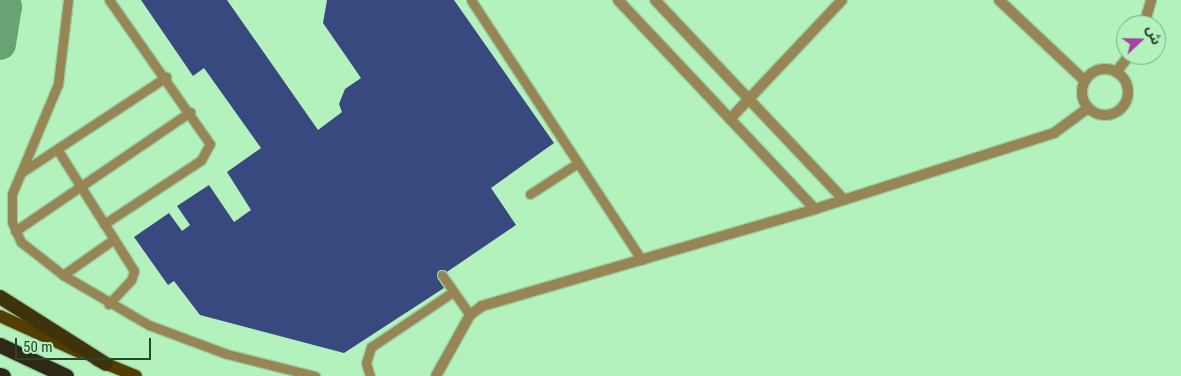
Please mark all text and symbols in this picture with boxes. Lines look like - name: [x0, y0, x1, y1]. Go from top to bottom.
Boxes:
- north arrow: [1116, 15, 1166, 65]
- text: ش: [1143, 23, 1165, 47]
- scale bar: [18, 328, 154, 360]
- text: 50 m: [23, 338, 53, 356]

